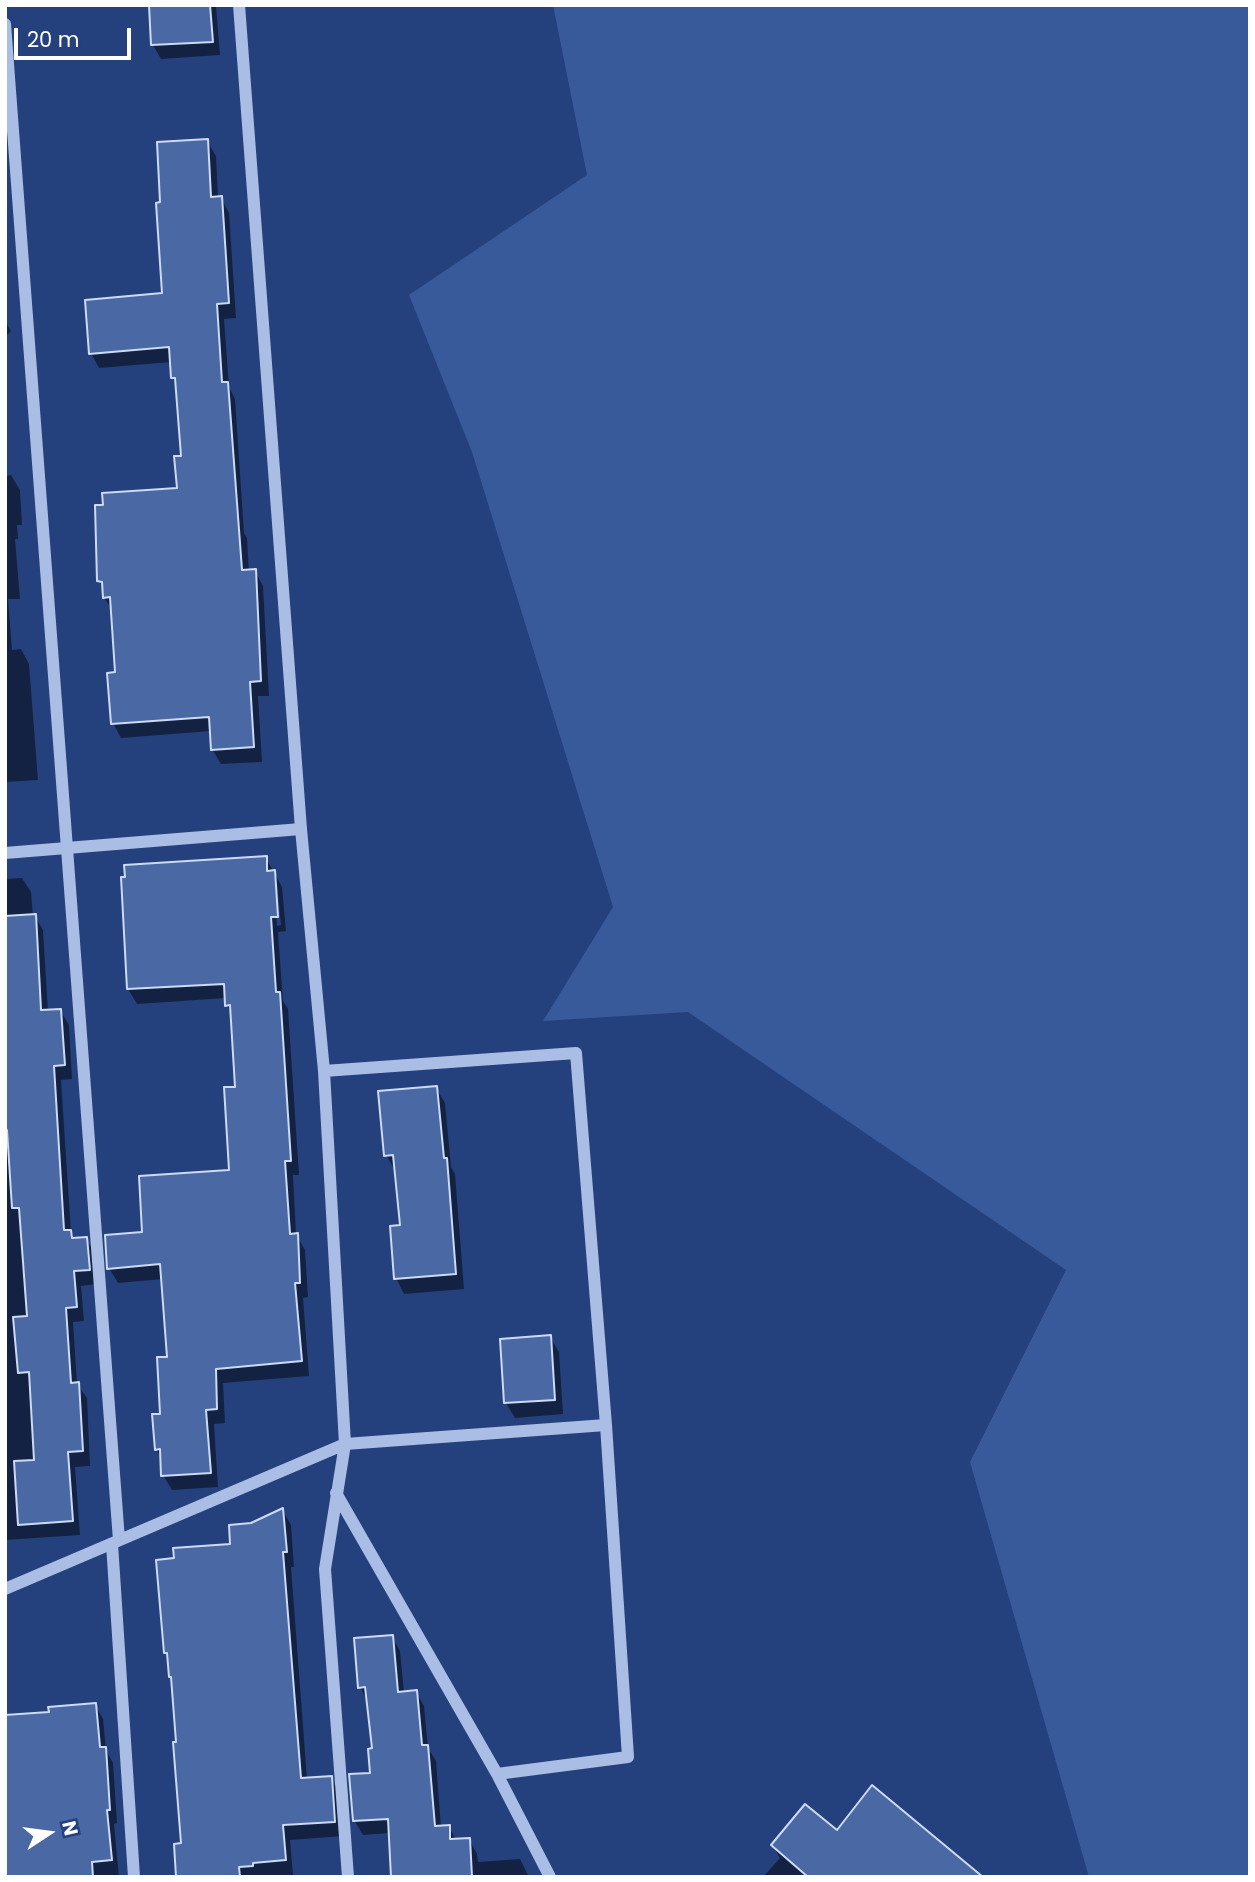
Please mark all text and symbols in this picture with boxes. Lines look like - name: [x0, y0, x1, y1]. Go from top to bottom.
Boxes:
- scale bar: [18, 14, 135, 58]
- text: 20 m: [27, 25, 80, 54]
- north arrow: [14, 1798, 84, 1868]
- text: N: [55, 1818, 85, 1838]

